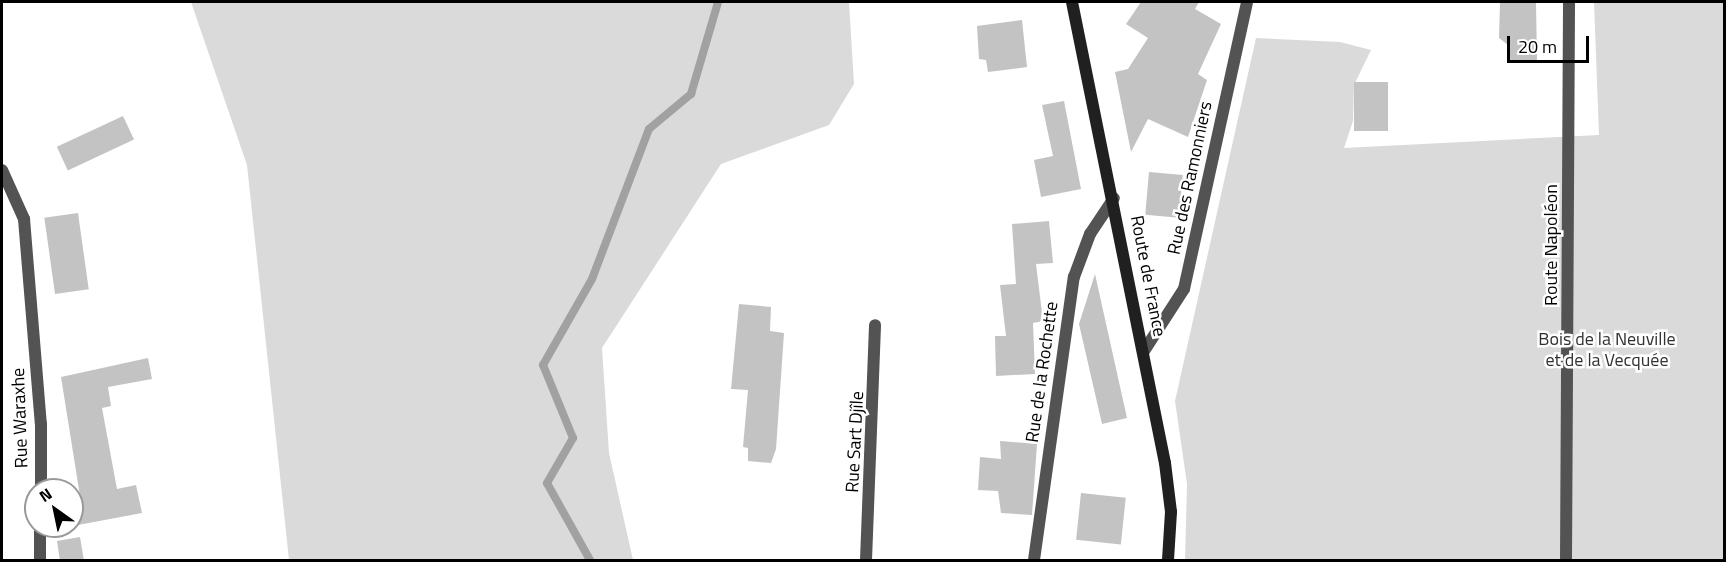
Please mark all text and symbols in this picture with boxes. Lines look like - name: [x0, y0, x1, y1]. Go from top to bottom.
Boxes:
- scale bar: [1510, 24, 1592, 62]
- text: 20 m: [1518, 33, 1557, 60]
- street label: Rue des Ramonniers: [1163, 99, 1217, 257]
- street label: Route Napoléon: [1540, 184, 1562, 306]
- street label: Route de France: [1126, 214, 1170, 338]
- street label: Rue de la Rochette: [1021, 300, 1063, 444]
- park label: Bois de la Neuville et de la Vecquée: [1538, 329, 1676, 372]
- street label: Rue Waraxhe: [7, 367, 33, 469]
- street label: Rue Sart Djîle: [842, 391, 868, 493]
- north arrow: [24, 478, 84, 538]
- text: N: [34, 481, 56, 508]

